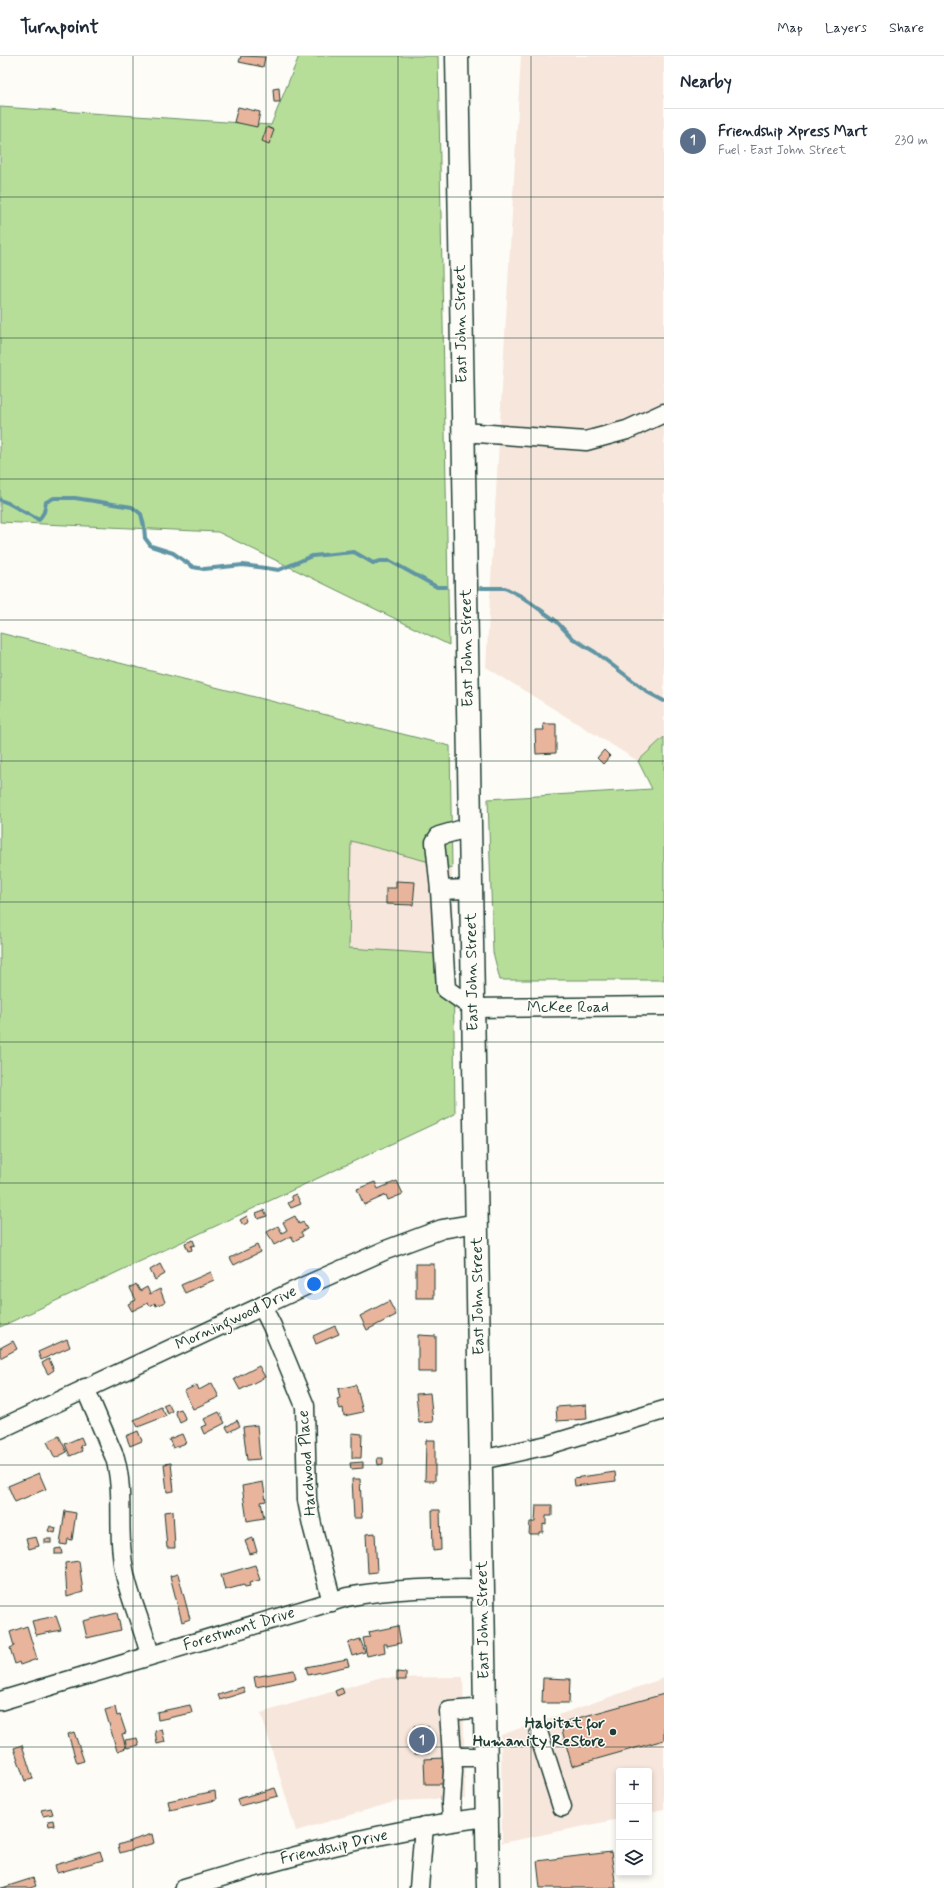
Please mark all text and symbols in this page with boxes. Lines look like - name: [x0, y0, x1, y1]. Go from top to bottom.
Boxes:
- text: Turnpoint: [20, 15, 99, 40]
- text: Map: [777, 19, 803, 37]
- text: Layers: [825, 19, 867, 37]
- text: Share: [889, 19, 924, 37]
- text: Nearby: [680, 71, 732, 93]
- text: Friendship Xpress Mart: [718, 122, 868, 142]
- text: 1: [690, 132, 696, 149]
- text: 230 m: [894, 132, 928, 149]
- text: Fuel · East John Street: [718, 142, 846, 159]
- street label: East John Street: [449, 264, 473, 383]
- street label: East John Street: [455, 588, 479, 707]
- street label: East John Street: [460, 912, 484, 1031]
- street label: McKee Road: [527, 997, 609, 1018]
- street label: East John Street: [466, 1236, 490, 1355]
- your location: [304, 1274, 324, 1294]
- street label: Morningwood Drive: [172, 1281, 301, 1356]
- street label: Hardwood Place: [293, 1409, 321, 1517]
- street label: East John Street: [471, 1560, 495, 1679]
- street label: Forestmont Drive: [181, 1602, 297, 1656]
- place label: Habitat for Humanity ReStore: [473, 1713, 605, 1752]
- pin: 1: [409, 1725, 435, 1755]
- marker: Habitat for Humanity ReStore: [608, 1727, 618, 1737]
- map controls: [616, 1768, 652, 1876]
- button: +: [616, 1768, 652, 1804]
- button: −: [616, 1804, 652, 1840]
- street label: Friendship Drive: [278, 1824, 390, 1870]
- button: layers: [616, 1840, 652, 1876]

